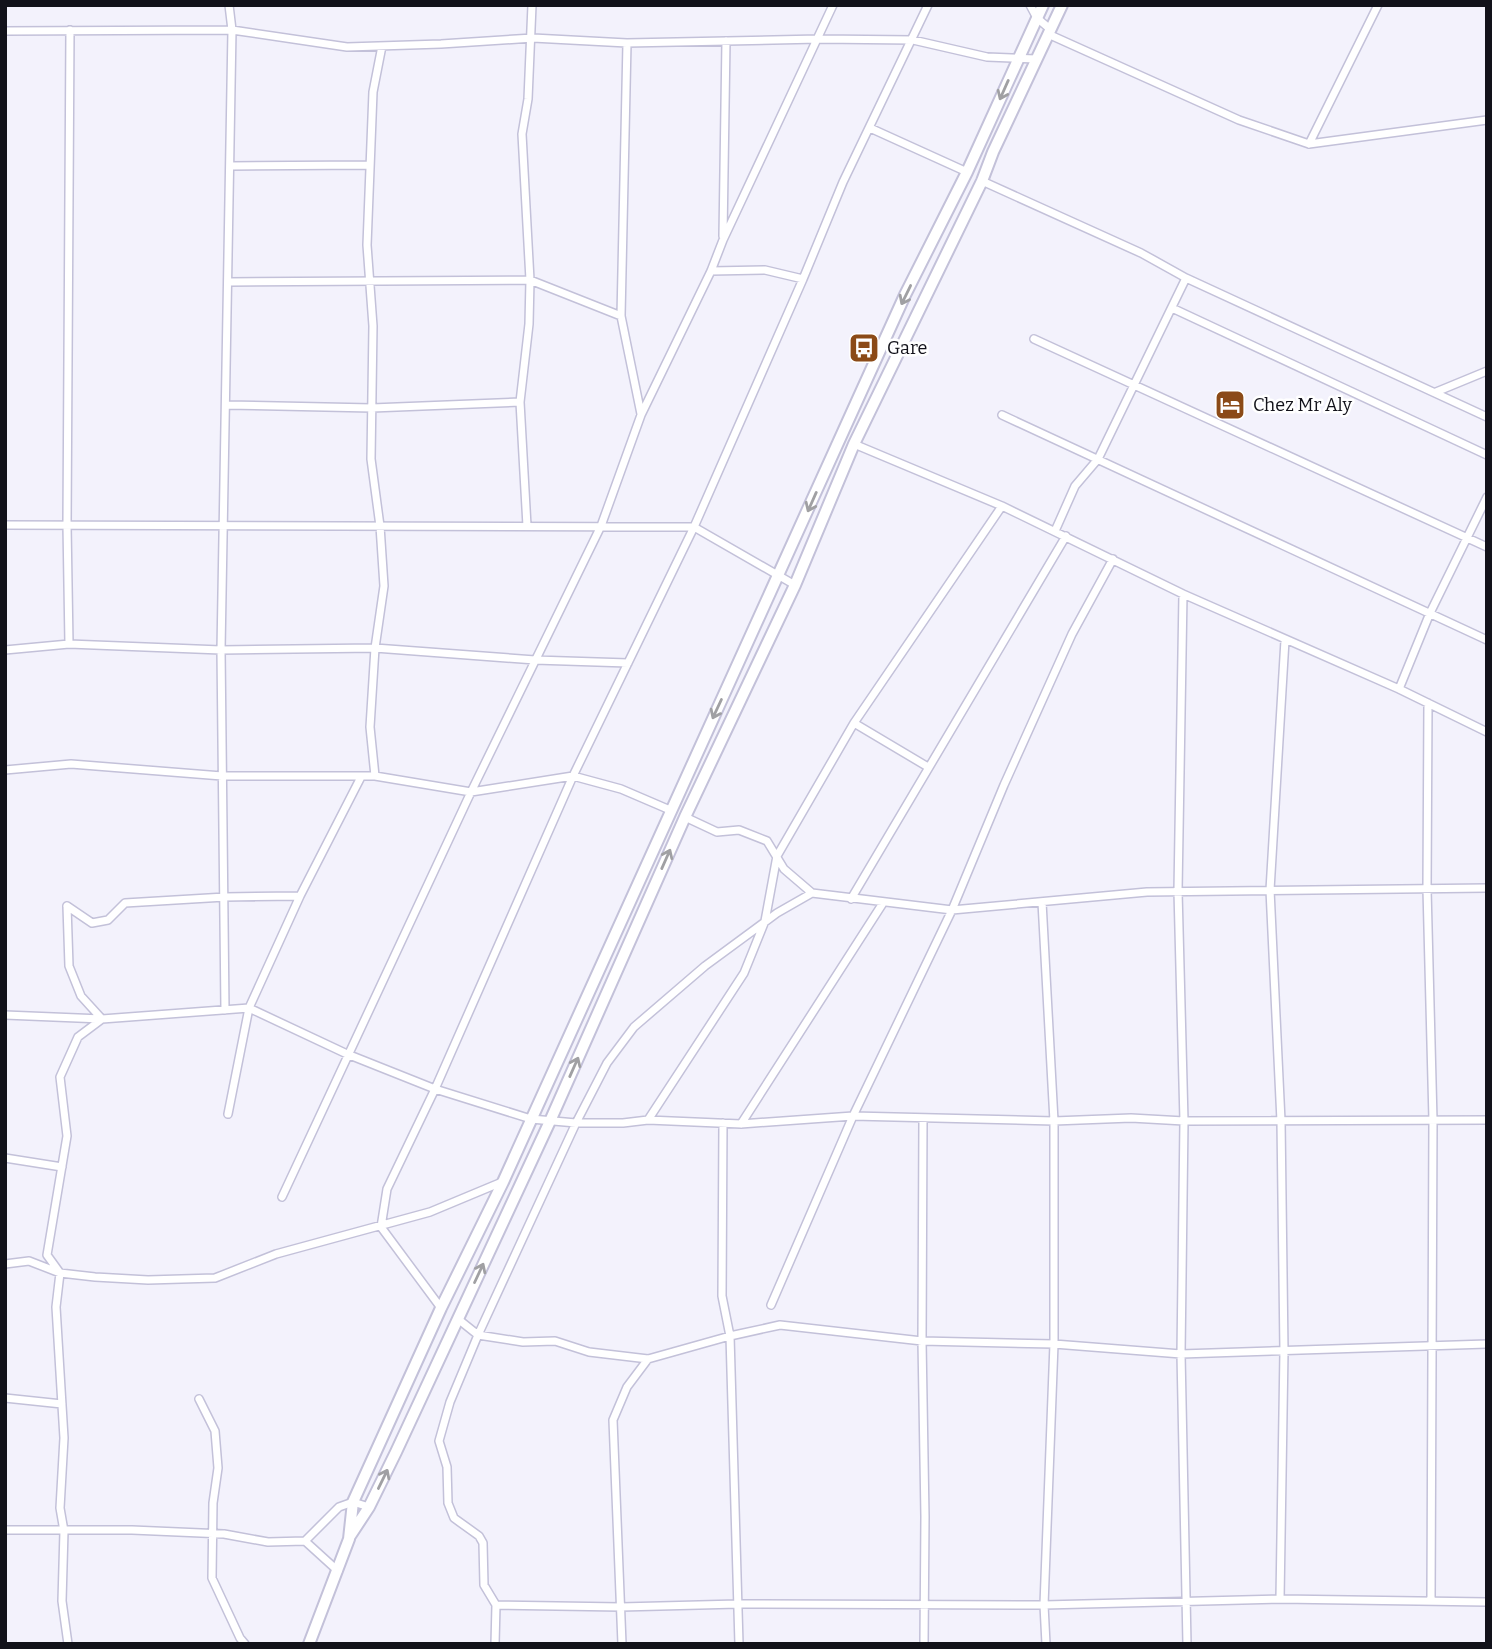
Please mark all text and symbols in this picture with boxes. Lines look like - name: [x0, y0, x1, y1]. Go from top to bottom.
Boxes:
- one-way arrow: [997, 78, 1010, 100]
- one-way arrow: [899, 284, 912, 305]
- bus stop icon: Gare: [847, 331, 881, 365]
- place label: Gare: [887, 337, 927, 359]
- hotel icon: Chez Mr Aly: [1213, 388, 1247, 422]
- place label: Chez Mr Aly: [1253, 394, 1352, 416]
- one-way arrow: [805, 491, 818, 512]
- one-way arrow: [710, 698, 724, 719]
- one-way arrow: [660, 849, 673, 870]
- one-way arrow: [568, 1056, 581, 1078]
- one-way arrow: [473, 1263, 486, 1285]
- one-way arrow: [376, 1469, 390, 1490]

